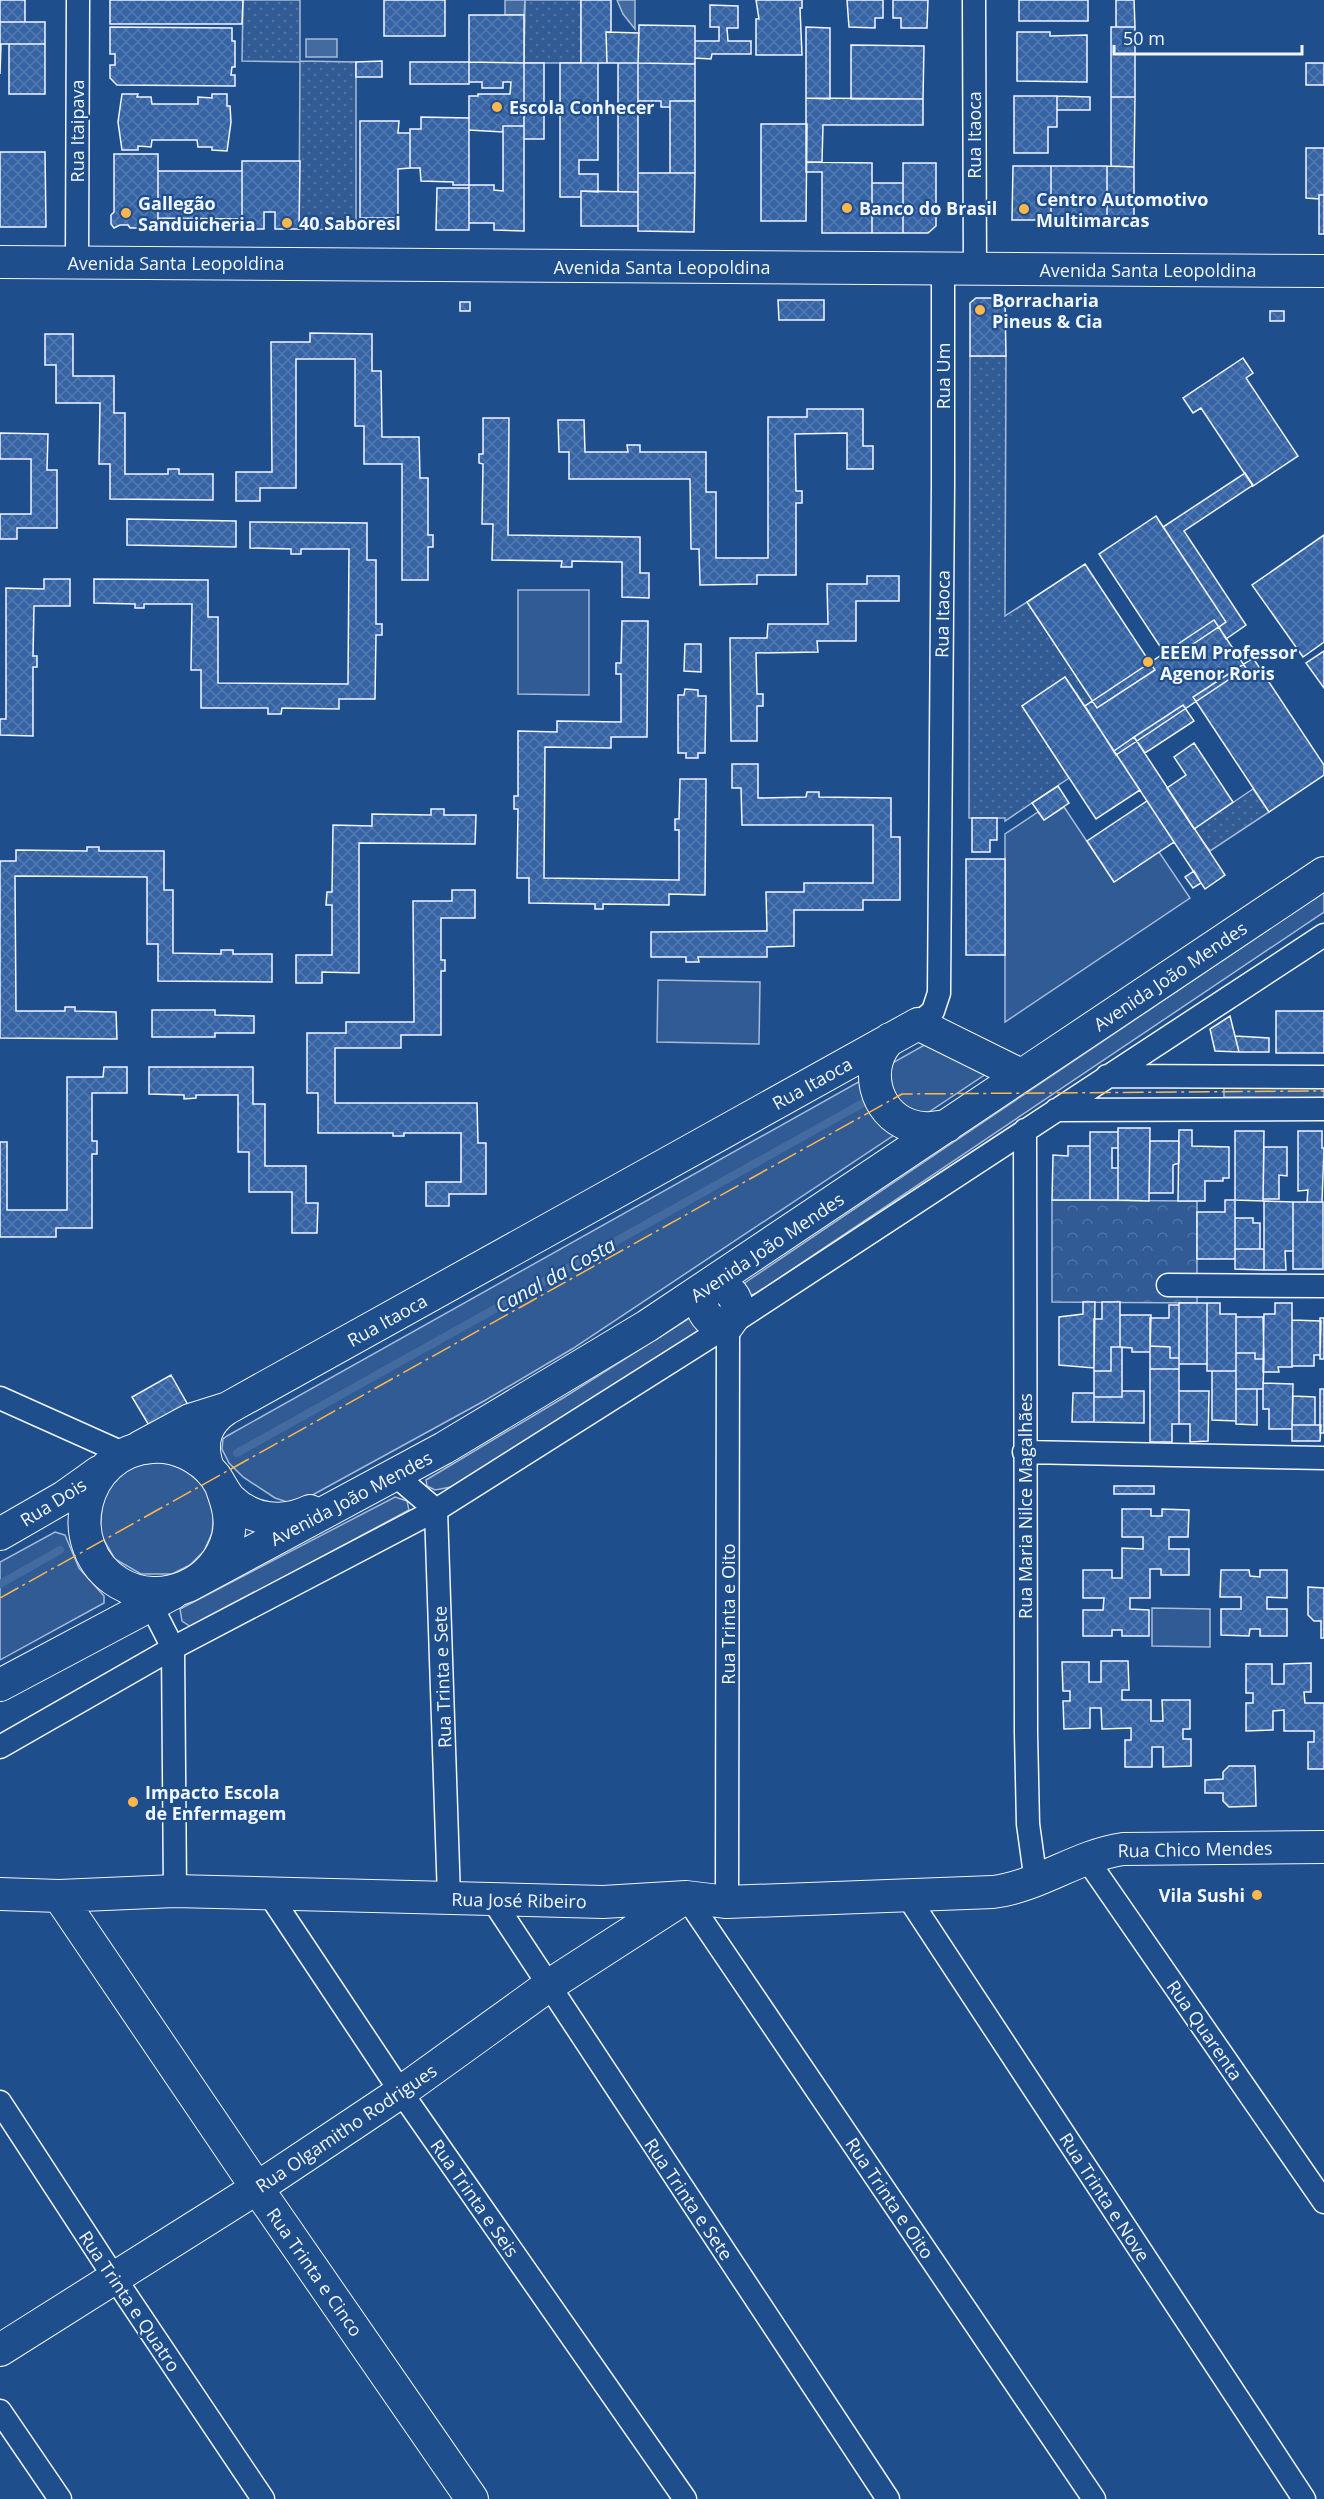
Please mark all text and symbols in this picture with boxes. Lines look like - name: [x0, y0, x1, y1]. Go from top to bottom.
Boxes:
- scale bar: [1114, 18, 1302, 56]
- text: 50 m: [1123, 26, 1165, 50]
- street label: Rua Itaipava: [65, 80, 89, 182]
- street label: Rua Itaoca: [962, 91, 986, 179]
- place label: Escola Conhecer: [509, 95, 654, 119]
- marker: Escola Conhecer: [490, 100, 504, 114]
- place label: Centro Automotivo Multimarcas: [1036, 187, 1208, 232]
- place label: Gallegão Sanduicheria: [138, 191, 256, 236]
- place label: Banco do Brasil: [859, 196, 997, 220]
- marker: Banco do Brasil: [840, 201, 854, 215]
- marker: Centro Automotivo Multimarcas: [1017, 202, 1031, 216]
- marker: Gallegão Sanduicheria: [119, 206, 133, 220]
- place label: 40 Saboresl: [299, 211, 401, 235]
- marker: 40 Saboresl: [280, 216, 294, 230]
- street label: Avenida Santa Leopoldina: [67, 251, 285, 275]
- street label: Avenida Santa Leopoldina: [553, 255, 771, 279]
- street label: Avenida Santa Leopoldina: [1039, 258, 1257, 282]
- place label: Borracharia Pineus & Cia: [992, 288, 1103, 333]
- marker: Borracharia Pineus & Cia: [973, 303, 987, 317]
- street label: Rua Um: [931, 343, 955, 409]
- street label: Rua Itaoca: [929, 570, 955, 658]
- place label: EEEM Professor Agenor Roris: [1160, 640, 1297, 685]
- marker: EEEM Professor Agenor Roris: [1141, 655, 1155, 669]
- street label: Avenida João Mendes: [1089, 916, 1251, 1036]
- street label: Rua Itaoca: [768, 1051, 856, 1115]
- street label: Avenida João Mendes: [686, 1187, 848, 1307]
- water label: Canal da Costa: [490, 1231, 620, 1319]
- street label: Rua Itaoca: [343, 1288, 431, 1352]
- street label: Rua Maria Nilce Magalhães: [1013, 1393, 1037, 1619]
- street label: Avenida João Mendes: [266, 1445, 436, 1551]
- street label: Rua Dois: [15, 1472, 91, 1532]
- street label: Rua Trinta e Oito: [716, 1543, 740, 1685]
- street label: Rua Trinta e Sete: [428, 1606, 456, 1748]
- place label: Impacto Escola de Enfermagem: [145, 1780, 286, 1825]
- marker: Impacto Escola de Enfermagem: [126, 1795, 140, 1809]
- street label: Rua Chico Mendes: [1117, 1836, 1273, 1862]
- place label: Vila Sushi: [1159, 1883, 1245, 1907]
- street label: Rua José Ribeiro: [451, 1887, 587, 1913]
- marker: Vila Sushi: [1250, 1888, 1264, 1902]
- street label: Rua Quarenta: [1162, 1975, 1248, 2085]
- street label: Rua Olgamitho Rodrigues: [251, 2058, 441, 2198]
- street label: Rua Trinta e Nove: [1054, 2128, 1156, 2266]
- street label: Rua Trinta e Sete: [639, 2133, 739, 2265]
- street label: Rua Trinta e Oito: [841, 2133, 939, 2263]
- street label: Rua Trinta e Seis: [425, 2134, 525, 2262]
- street label: Rua Trinta e Cinco: [262, 2203, 368, 2341]
- street label: Rua Trinta e Quatro: [74, 2226, 186, 2376]

